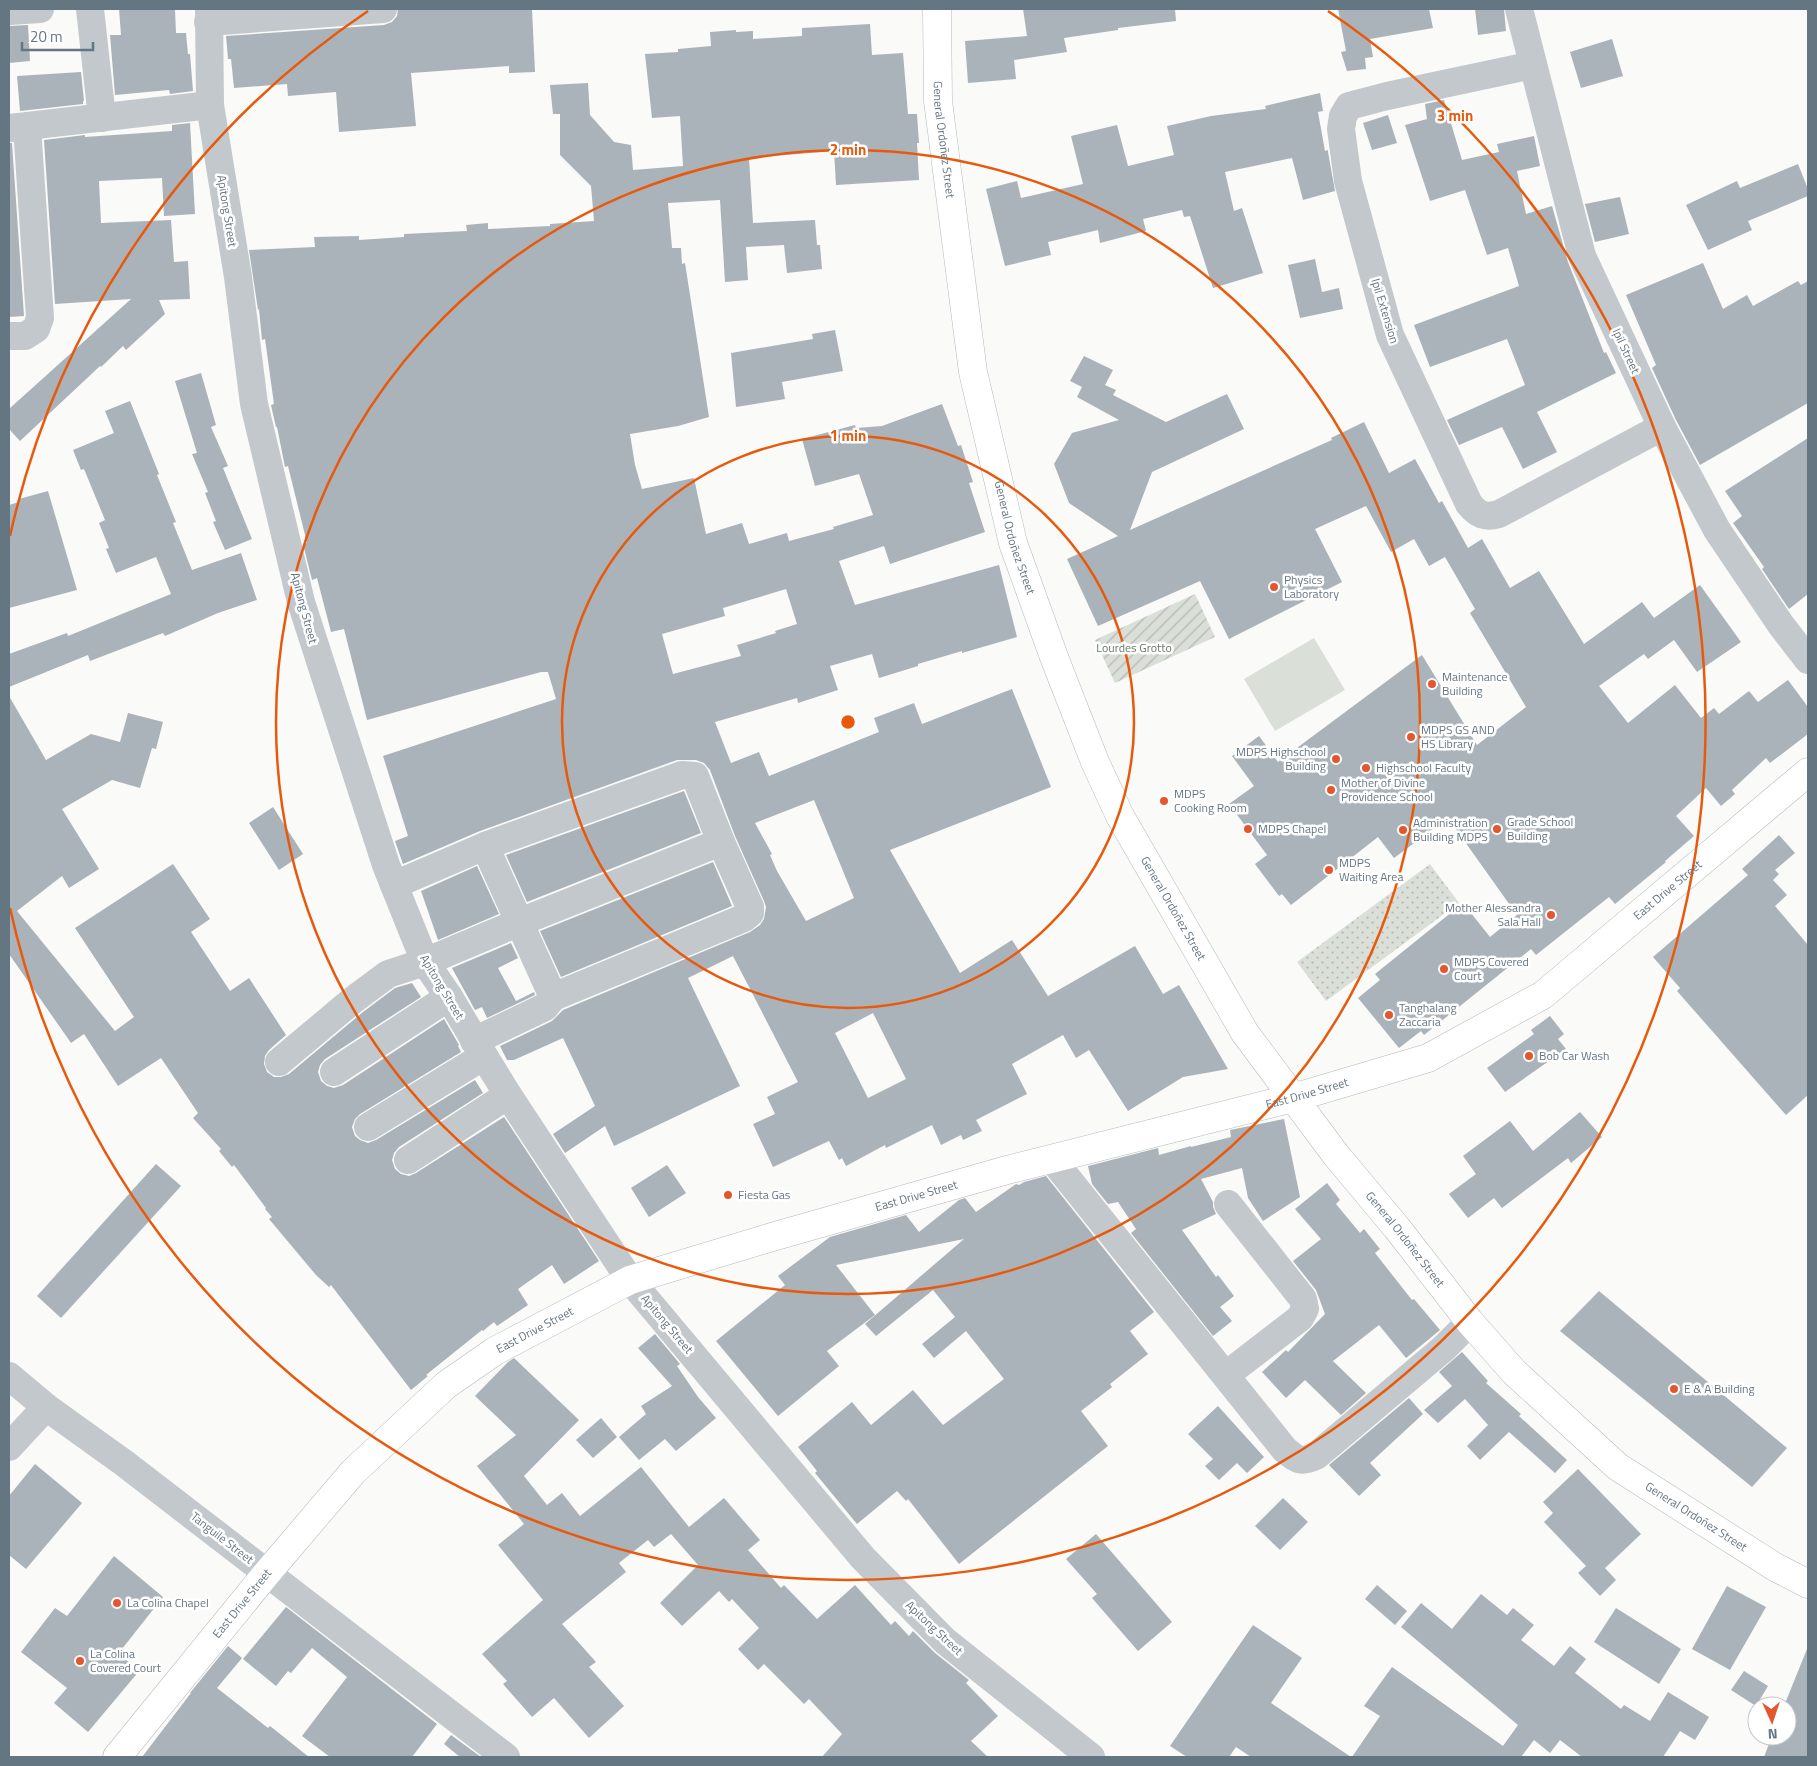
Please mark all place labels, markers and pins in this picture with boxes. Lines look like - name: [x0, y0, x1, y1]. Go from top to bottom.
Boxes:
- place label: Physics Laboratory: [1284, 570, 1339, 603]
- marker: Physics Laboratory: [1268, 581, 1280, 593]
- place label: Maintenance Building: [1442, 667, 1508, 700]
- marker: Maintenance Building: [1426, 678, 1438, 690]
- centre of rings: [839, 713, 857, 731]
- place label: MDPS GS AND HS Library: [1421, 720, 1495, 753]
- marker: MDPS GS AND HS Library: [1405, 731, 1417, 743]
- place label: MDPS Highschool Building: [1236, 742, 1326, 775]
- marker: MDPS Highschool Building: [1330, 753, 1342, 765]
- place label: Highschool Faculty: [1376, 758, 1471, 777]
- marker: Highschool Faculty: [1360, 762, 1372, 774]
- place label: Mother of Divine Providence School: [1341, 773, 1433, 806]
- place label: MDPS Cooking Room: [1174, 784, 1247, 817]
- marker: Mother of Divine Providence School: [1325, 784, 1337, 796]
- marker: MDPS Cooking Room: [1158, 795, 1170, 807]
- place label: Grade School Building: [1507, 812, 1573, 845]
- place label: Administration Building MDPS: [1413, 813, 1488, 846]
- place label: MDPS Chapel: [1258, 819, 1326, 838]
- marker: MDPS Chapel: [1242, 823, 1254, 835]
- marker: Grade School Building: [1491, 823, 1503, 835]
- marker: Administration Building MDPS: [1397, 824, 1409, 836]
- place label: MDPS Waiting Area: [1339, 853, 1403, 886]
- marker: MDPS Waiting Area: [1323, 864, 1335, 876]
- place label: Mother Alessandra Sala Hall: [1445, 898, 1541, 931]
- marker: Mother Alessandra Sala Hall: [1545, 909, 1557, 921]
- place label: MDPS Covered Court: [1454, 952, 1529, 985]
- marker: MDPS Covered Court: [1438, 963, 1450, 975]
- place label: Tanghalang Zaccaria: [1399, 998, 1457, 1031]
- marker: Tanghalang Zaccaria: [1383, 1009, 1395, 1021]
- place label: Bob Car Wash: [1539, 1046, 1610, 1065]
- marker: Bob Car Wash: [1523, 1050, 1535, 1062]
- place label: Fiesta Gas: [738, 1185, 791, 1204]
- marker: Fiesta Gas: [722, 1189, 734, 1201]
- place label: E & A Building: [1684, 1379, 1755, 1398]
- marker: E & A Building: [1668, 1383, 1680, 1395]
- place label: La Colina Chapel: [127, 1593, 209, 1612]
- marker: La Colina Chapel: [111, 1597, 123, 1609]
- place label: La Colina Covered Court: [90, 1644, 162, 1677]
- marker: La Colina Covered Court: [74, 1655, 86, 1667]

